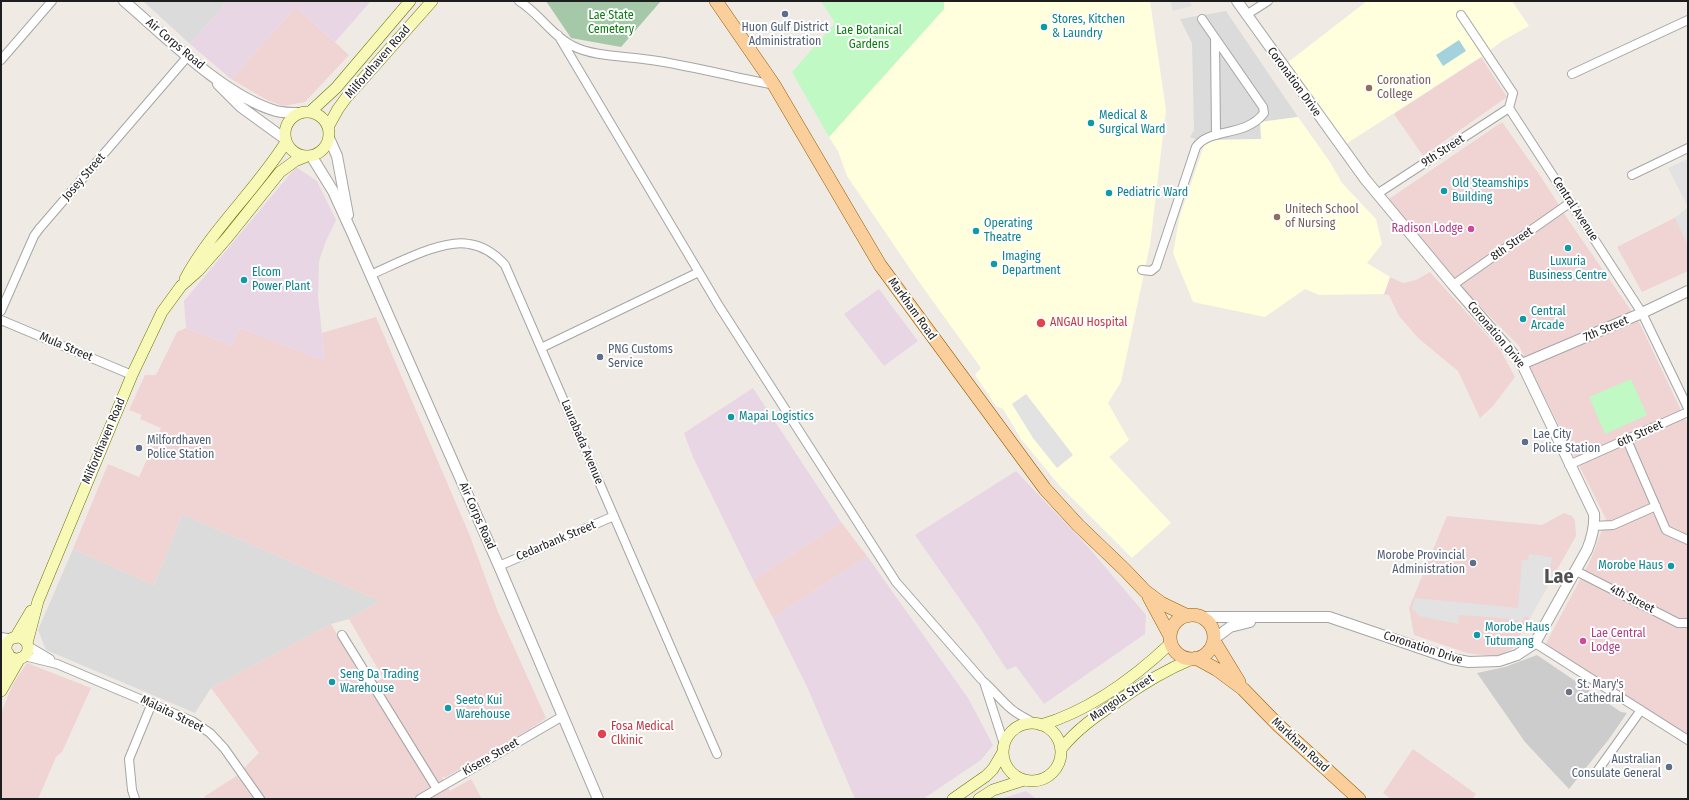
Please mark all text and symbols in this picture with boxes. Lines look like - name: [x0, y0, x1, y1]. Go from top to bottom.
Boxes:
- park label: Lae State Cemetery: [588, 9, 634, 37]
- marker: Huon Gulf District Administration: [780, 9, 790, 19]
- place label: Stores, Kitchen & Laundry: [1052, 13, 1125, 41]
- street label: Air Corps Road: [143, 15, 207, 73]
- place label: Huon Gulf District Administration: [741, 21, 829, 49]
- marker: Stores, Kitchen & Laundry: [1039, 22, 1049, 32]
- street label: Milfordhaven Road: [342, 23, 414, 101]
- park label: Lae Botanical Gardens: [836, 24, 902, 52]
- street label: Coronation Drive: [1264, 44, 1324, 120]
- place label: Coronation College: [1377, 74, 1431, 102]
- marker: Coronation College: [1364, 83, 1374, 93]
- place label: Medical & Surgical Ward: [1099, 109, 1165, 137]
- marker: Medical & Surgical Ward: [1086, 118, 1096, 128]
- street label: 9th Street: [1419, 132, 1467, 170]
- street label: Josey Street: [59, 150, 109, 204]
- street label: Central Avenue: [1549, 174, 1601, 244]
- place label: Old Steamships Building: [1452, 177, 1528, 205]
- place label: Pediatric Ward: [1117, 186, 1188, 200]
- marker: Old Steamships Building: [1439, 186, 1449, 196]
- marker: Pediatric Ward: [1104, 188, 1114, 198]
- place label: Unitech School of Nursing: [1285, 203, 1359, 231]
- marker: Unitech School of Nursing: [1272, 212, 1282, 222]
- place label: Operating Theatre: [984, 217, 1032, 245]
- place label: Radison Lodge: [1391, 222, 1463, 236]
- marker: Radison Lodge: [1466, 224, 1476, 234]
- street label: 8th Street: [1488, 224, 1536, 264]
- marker: Operating Theatre: [971, 226, 981, 236]
- marker: Luxuria Business Centre: [1563, 243, 1573, 253]
- place label: Imaging Department: [1002, 250, 1061, 278]
- place label: Luxuria Business Centre: [1529, 255, 1607, 283]
- marker: Imaging Department: [989, 259, 999, 269]
- place label: Elcom Power Plant: [252, 266, 310, 294]
- marker: Elcom Power Plant: [239, 275, 249, 285]
- street label: Markham Road: [885, 275, 939, 343]
- street label: Coronation Drive: [1464, 299, 1528, 371]
- place label: Central Arcade: [1531, 305, 1566, 333]
- street label: 7th Street: [1581, 313, 1631, 345]
- marker: Central Arcade: [1518, 314, 1528, 324]
- place label: ANGAU Hospital: [1050, 316, 1127, 330]
- marker: ANGAU Hospital: [1035, 317, 1047, 329]
- street label: Mula Street: [37, 329, 95, 365]
- place label: PNG Customs Service: [608, 343, 673, 371]
- marker: PNG Customs Service: [595, 352, 605, 362]
- street label: Milfordhaven Road: [79, 396, 129, 486]
- street label: Laurabada Avenue: [558, 398, 606, 486]
- place label: Mapai Logistics: [739, 410, 814, 424]
- marker: Mapai Logistics: [726, 412, 736, 422]
- street label: 6th Street: [1615, 418, 1665, 450]
- place label: Lae City Police Station: [1533, 428, 1600, 456]
- place label: Milfordhaven Police Station: [147, 434, 214, 462]
- marker: Lae City Police Station: [1520, 437, 1530, 447]
- marker: Milfordhaven Police Station: [134, 443, 144, 453]
- street label: Air Corps Road: [456, 480, 498, 552]
- street label: Cedarbank Street: [514, 518, 598, 564]
- place label: Morobe Provincial Administration: [1377, 549, 1465, 577]
- marker: Morobe Provincial Administration: [1468, 558, 1478, 568]
- place label: Morobe Haus: [1598, 559, 1663, 573]
- marker: Morobe Haus: [1666, 561, 1676, 571]
- district label: Lae: [1544, 565, 1574, 589]
- street label: 4th Street: [1607, 582, 1657, 616]
- place label: Morobe Haus Tutumang: [1485, 621, 1550, 649]
- place label: Lae Central Lodge: [1591, 627, 1646, 655]
- street label: Coronation Drive: [1382, 628, 1464, 668]
- marker: Morobe Haus Tutumang: [1472, 630, 1482, 640]
- marker: Lae Central Lodge: [1578, 636, 1588, 646]
- place label: Seng Da Trading Warehouse: [340, 668, 419, 696]
- street label: Mangola Street: [1087, 671, 1157, 725]
- marker: Seng Da Trading Warehouse: [327, 677, 337, 687]
- place label: St. Mary's Cathedral: [1577, 678, 1624, 706]
- marker: St. Mary's Cathedral: [1564, 687, 1574, 697]
- street label: Malaita Street: [138, 693, 206, 735]
- place label: Seeto Kui Warehouse: [456, 694, 510, 722]
- marker: Seeto Kui Warehouse: [443, 703, 453, 713]
- street label: Markham Road: [1268, 715, 1332, 775]
- place label: Fosa Medical Clkinic: [611, 720, 674, 748]
- marker: Fosa Medical Clkinic: [596, 728, 608, 740]
- street label: Kisere Street: [460, 735, 522, 779]
- place label: Australian Consulate General: [1572, 753, 1661, 781]
- marker: Australian Consulate General: [1664, 762, 1674, 772]

